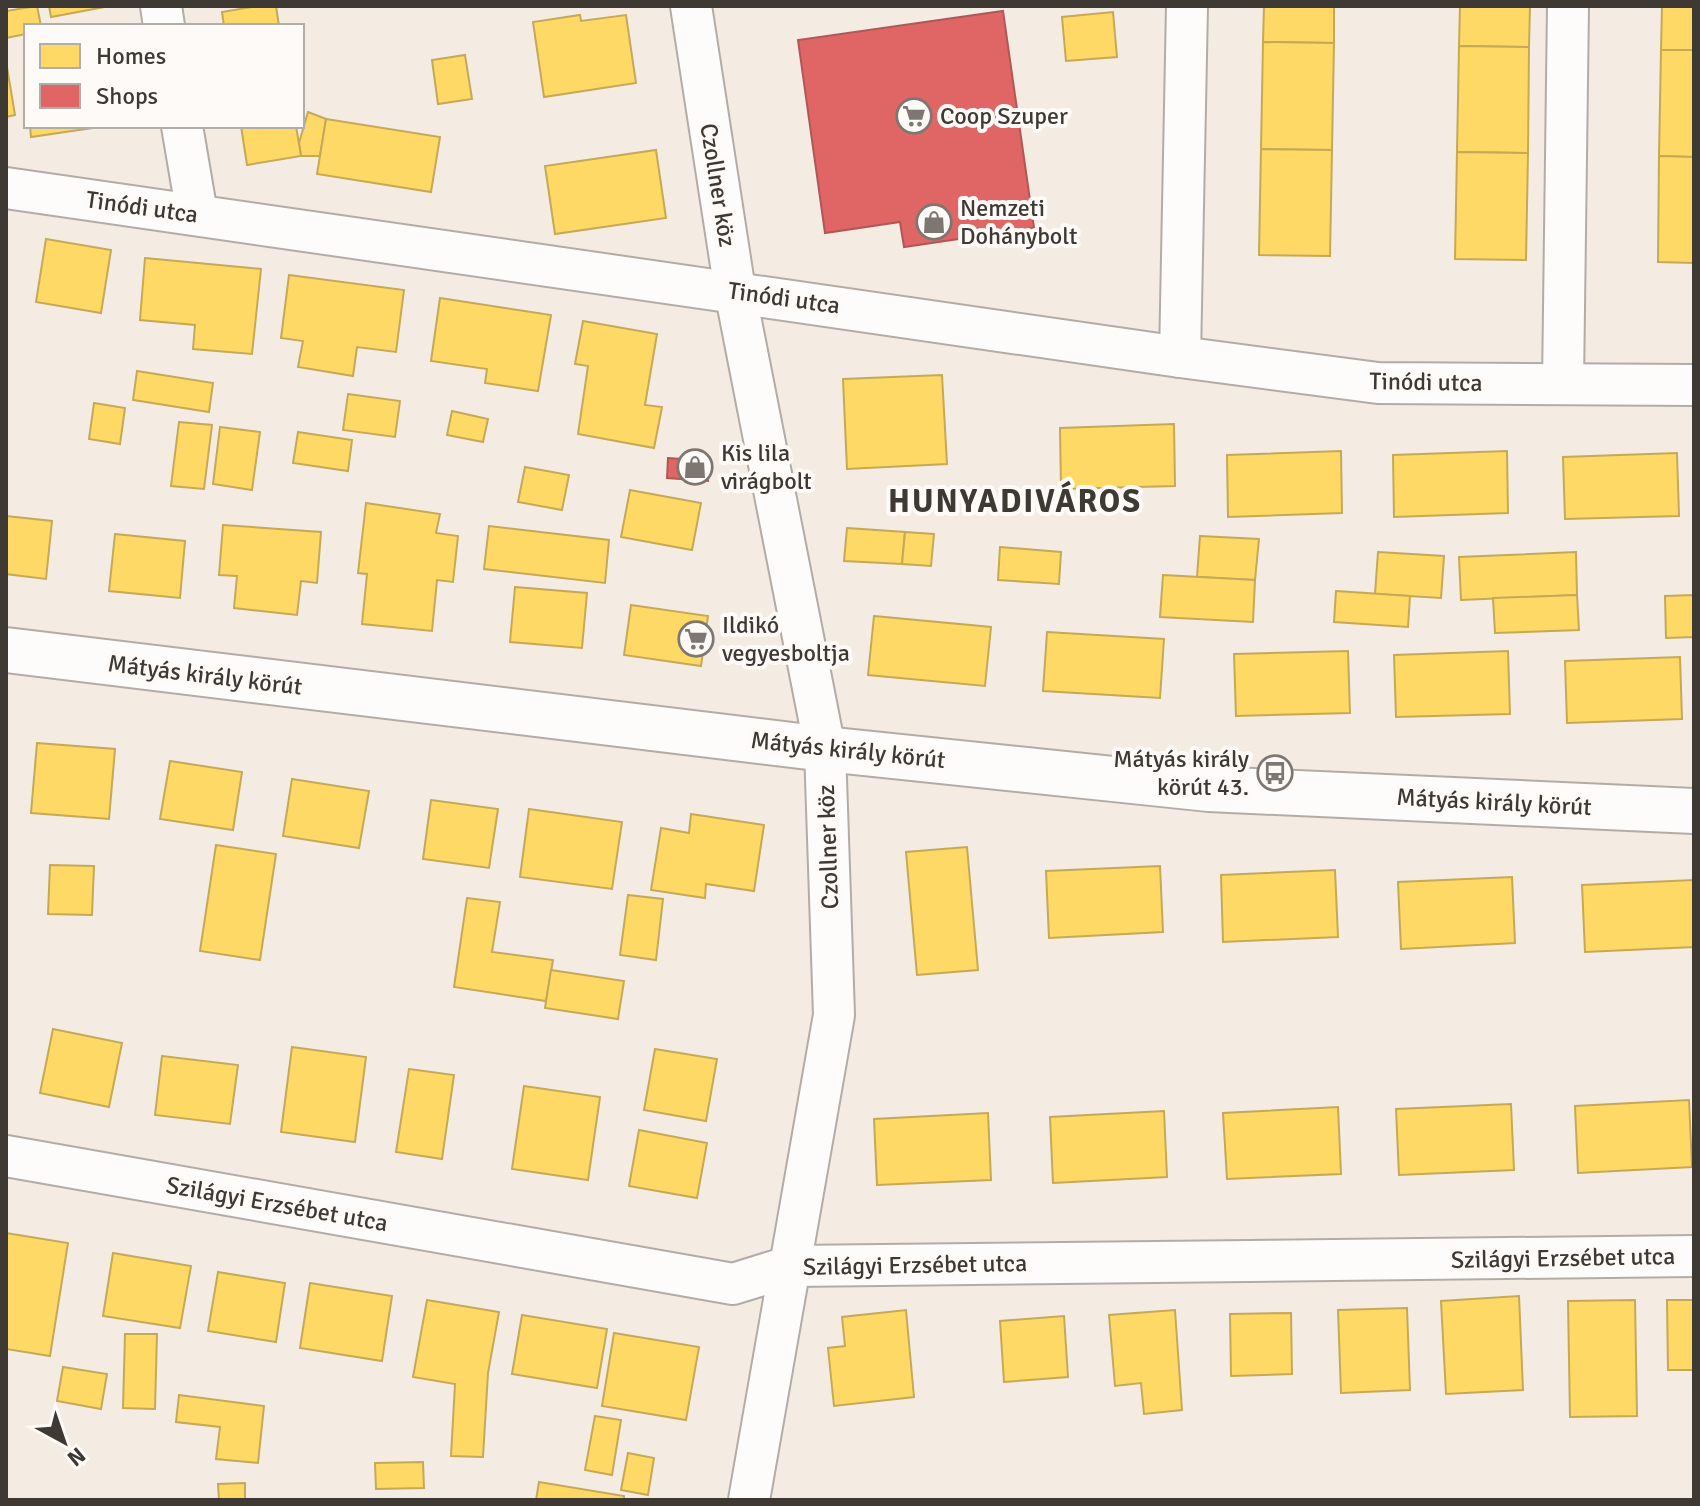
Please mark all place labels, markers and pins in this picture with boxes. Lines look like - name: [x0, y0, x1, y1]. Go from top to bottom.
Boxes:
- supermarket icon: Coop Szuper: [895, 97, 933, 135]
- place label: Coop Szuper: [940, 101, 1068, 131]
- place label: Nemzeti Dohánybolt: [960, 193, 1077, 251]
- shop icon: Nemzeti Dohánybolt: [915, 203, 953, 241]
- place label: Kis lila virágbolt: [721, 438, 812, 496]
- shop icon: Kis lila virágbolt: [676, 448, 714, 486]
- place label: Ildikó vegyesboltja: [722, 610, 850, 668]
- supermarket icon: Ildikó vegyesboltja: [677, 620, 715, 658]
- place label: Mátyás király körút 43.: [1113, 744, 1249, 802]
- bus stop icon: Mátyás király körút 43.: [1256, 754, 1294, 792]

